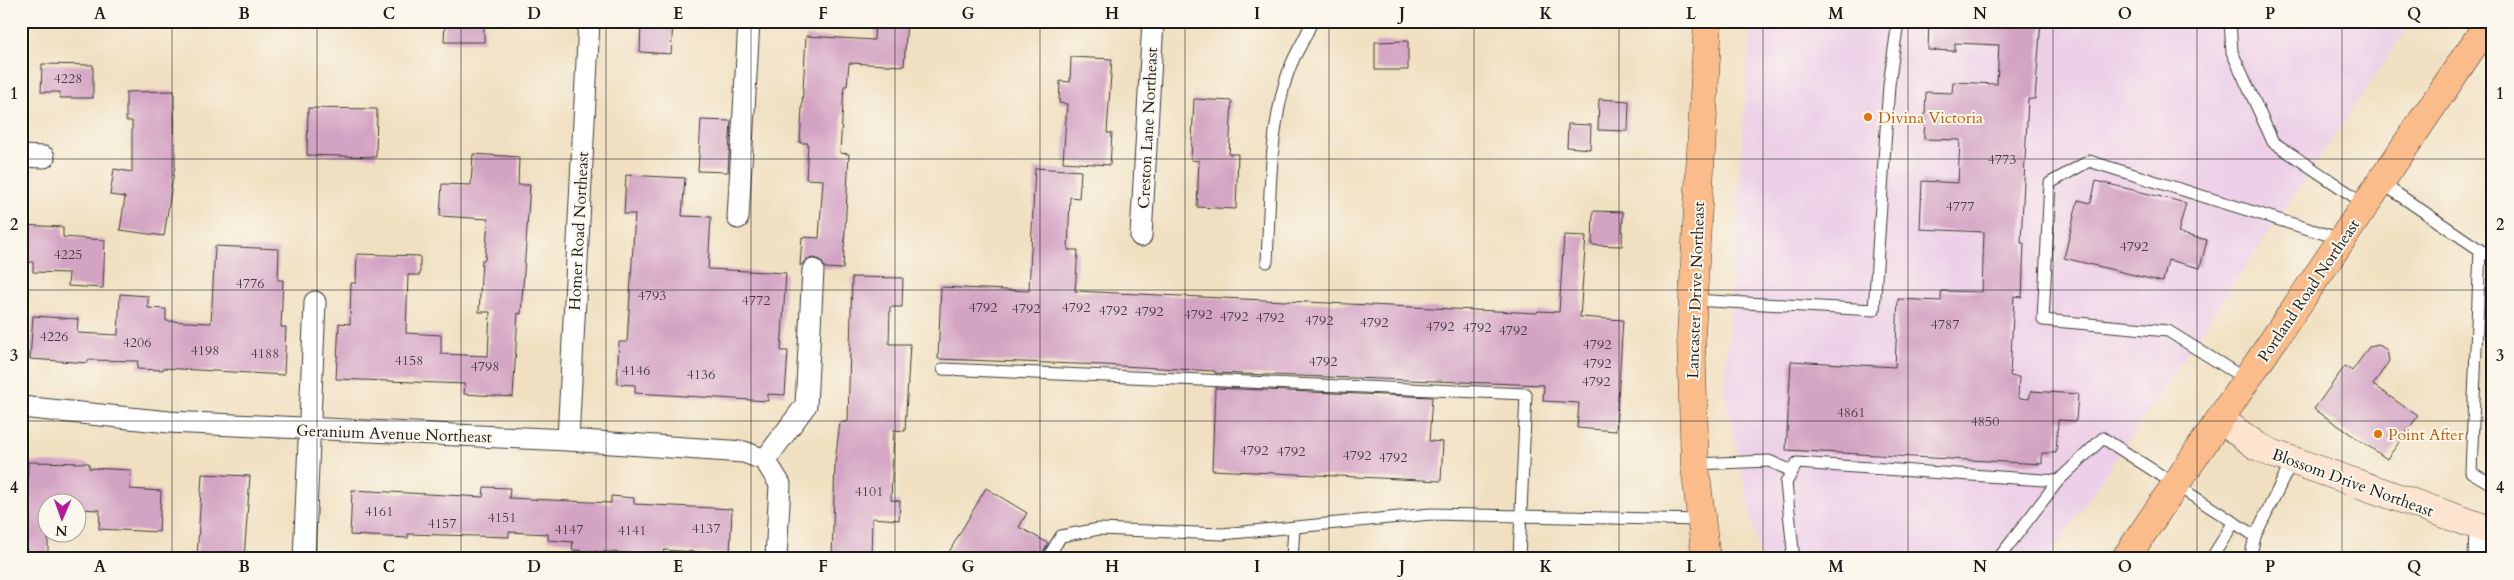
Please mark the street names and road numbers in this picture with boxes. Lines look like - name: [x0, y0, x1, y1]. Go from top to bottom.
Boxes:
- street label: Creston Lane Northeast: [1133, 47, 1163, 209]
- street label: Homer Road Northeast: [564, 151, 594, 311]
- street label: Lancaster Drive Northeast: [1682, 201, 1710, 379]
- street label: Portland Road Northeast: [2253, 215, 2365, 366]
- street label: Geranium Avenue Northeast: [296, 420, 492, 448]
- street label: Blossom Drive Northeast: [2269, 443, 2436, 522]

